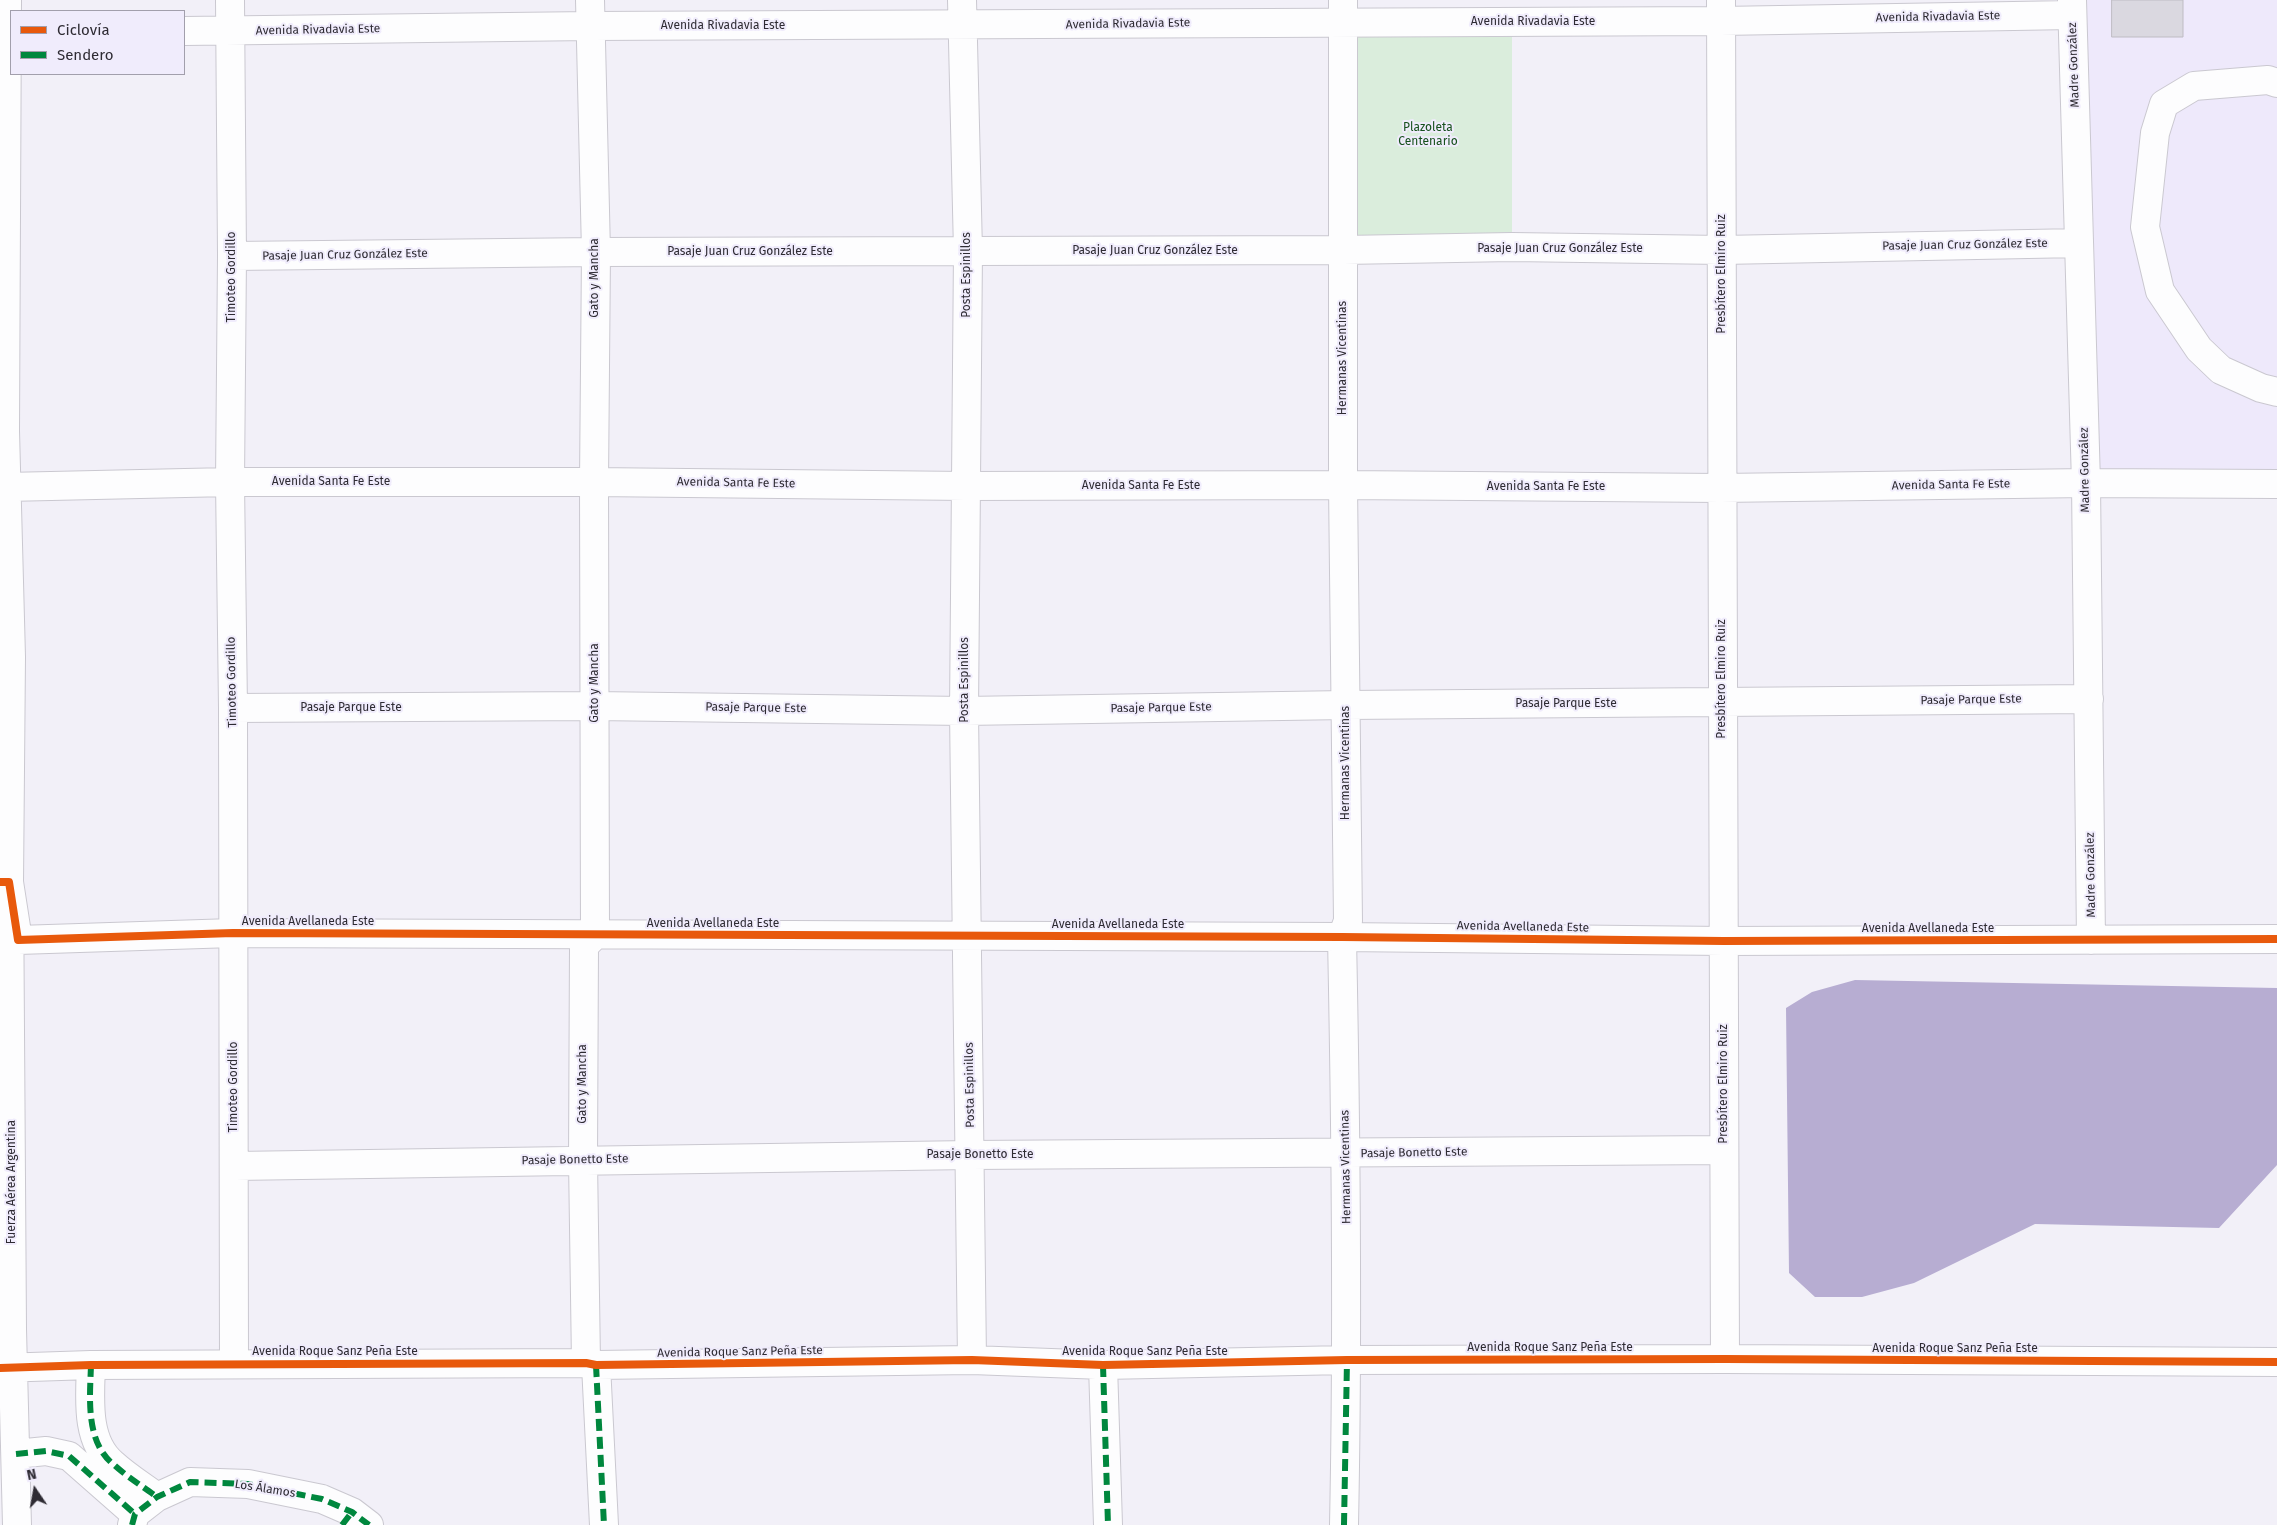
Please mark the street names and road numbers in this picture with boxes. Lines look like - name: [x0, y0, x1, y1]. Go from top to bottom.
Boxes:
- street label: Avenida Rivadavia Este: [1876, 9, 2000, 25]
- street label: Avenida Rivadavia Este: [1471, 15, 1595, 29]
- street label: Avenida Rivadavia Este: [1066, 16, 1190, 32]
- street label: Avenida Rivadavia Este: [661, 19, 785, 33]
- street label: Avenida Rivadavia Este: [256, 22, 380, 38]
- street label: Madre González: [2065, 22, 2083, 108]
- street label: Presbítero Elmiro Ruiz: [1715, 214, 1729, 334]
- street label: Timoteo Gordillo: [225, 231, 239, 323]
- street label: Posta Espinillos: [960, 232, 974, 318]
- street label: Pasaje Juan Cruz González Este: [1882, 236, 2048, 254]
- street label: Gato y Mancha: [588, 238, 602, 318]
- street label: Pasaje Juan Cruz González Este: [1477, 242, 1643, 256]
- street label: Pasaje Juan Cruz González Este: [1072, 244, 1238, 258]
- street label: Pasaje Juan Cruz González Este: [667, 245, 833, 259]
- street label: Pasaje Juan Cruz González Este: [262, 246, 428, 264]
- street label: Hermanas Vicentinas: [1336, 301, 1350, 415]
- street label: Madre González: [2077, 427, 2093, 513]
- street label: Avenida Santa Fe Este: [272, 475, 390, 489]
- street label: Avenida Santa Fe Este: [677, 475, 795, 491]
- street label: Avenida Santa Fe Este: [1892, 477, 2010, 493]
- street label: Avenida Santa Fe Este: [1082, 479, 1200, 493]
- street label: Avenida Santa Fe Este: [1487, 480, 1605, 494]
- street label: Presbítero Elmiro Ruiz: [1715, 619, 1729, 739]
- street label: Timoteo Gordillo: [224, 636, 240, 728]
- street label: Posta Espinillos: [958, 637, 972, 723]
- street label: Gato y Mancha: [588, 643, 602, 723]
- street label: Pasaje Parque Este: [1920, 692, 2022, 708]
- street label: Pasaje Parque Este: [1515, 697, 1617, 711]
- street label: Pasaje Parque Este: [705, 700, 807, 716]
- street label: Pasaje Parque Este: [1110, 700, 1212, 716]
- street label: Pasaje Parque Este: [300, 701, 402, 715]
- street label: Hermanas Vicentinas: [1339, 706, 1353, 820]
- street label: Madre González: [2083, 832, 2099, 918]
- street label: Avenida Avellaneda Este: [242, 915, 374, 929]
- street label: Avenida Avellaneda Este: [647, 917, 779, 931]
- street label: Avenida Avellaneda Este: [1052, 918, 1184, 932]
- street label: Avenida Avellaneda Este: [1457, 919, 1589, 935]
- street label: Avenida Avellaneda Este: [1862, 922, 1994, 936]
- street label: Presbítero Elmiro Ruiz: [1717, 1024, 1731, 1144]
- street label: Timoteo Gordillo: [227, 1041, 241, 1133]
- street label: Posta Espinillos: [962, 1042, 978, 1128]
- street label: Gato y Mancha: [576, 1044, 590, 1124]
- street label: Hermanas Vicentinas: [1338, 1110, 1354, 1224]
- street label: Fuerza Aérea Argentina: [5, 1120, 19, 1244]
- street label: Pasaje Bonetto Este: [1360, 1145, 1468, 1161]
- street label: Pasaje Bonetto Este: [927, 1148, 1033, 1162]
- street label: Pasaje Bonetto Este: [521, 1152, 629, 1168]
- street label: Avenida Roque Sanz Peña Este: [1467, 1341, 1633, 1355]
- street label: Avenida Roque Sanz Peña Este: [1872, 1342, 2038, 1356]
- street label: Avenida Roque Sanz Peña Este: [657, 1343, 823, 1361]
- street label: Avenida Roque Sanz Peña Este: [252, 1345, 418, 1359]
- street label: Avenida Roque Sanz Peña Este: [1062, 1345, 1228, 1359]
- street label: Los Álamos: [234, 1477, 296, 1501]

